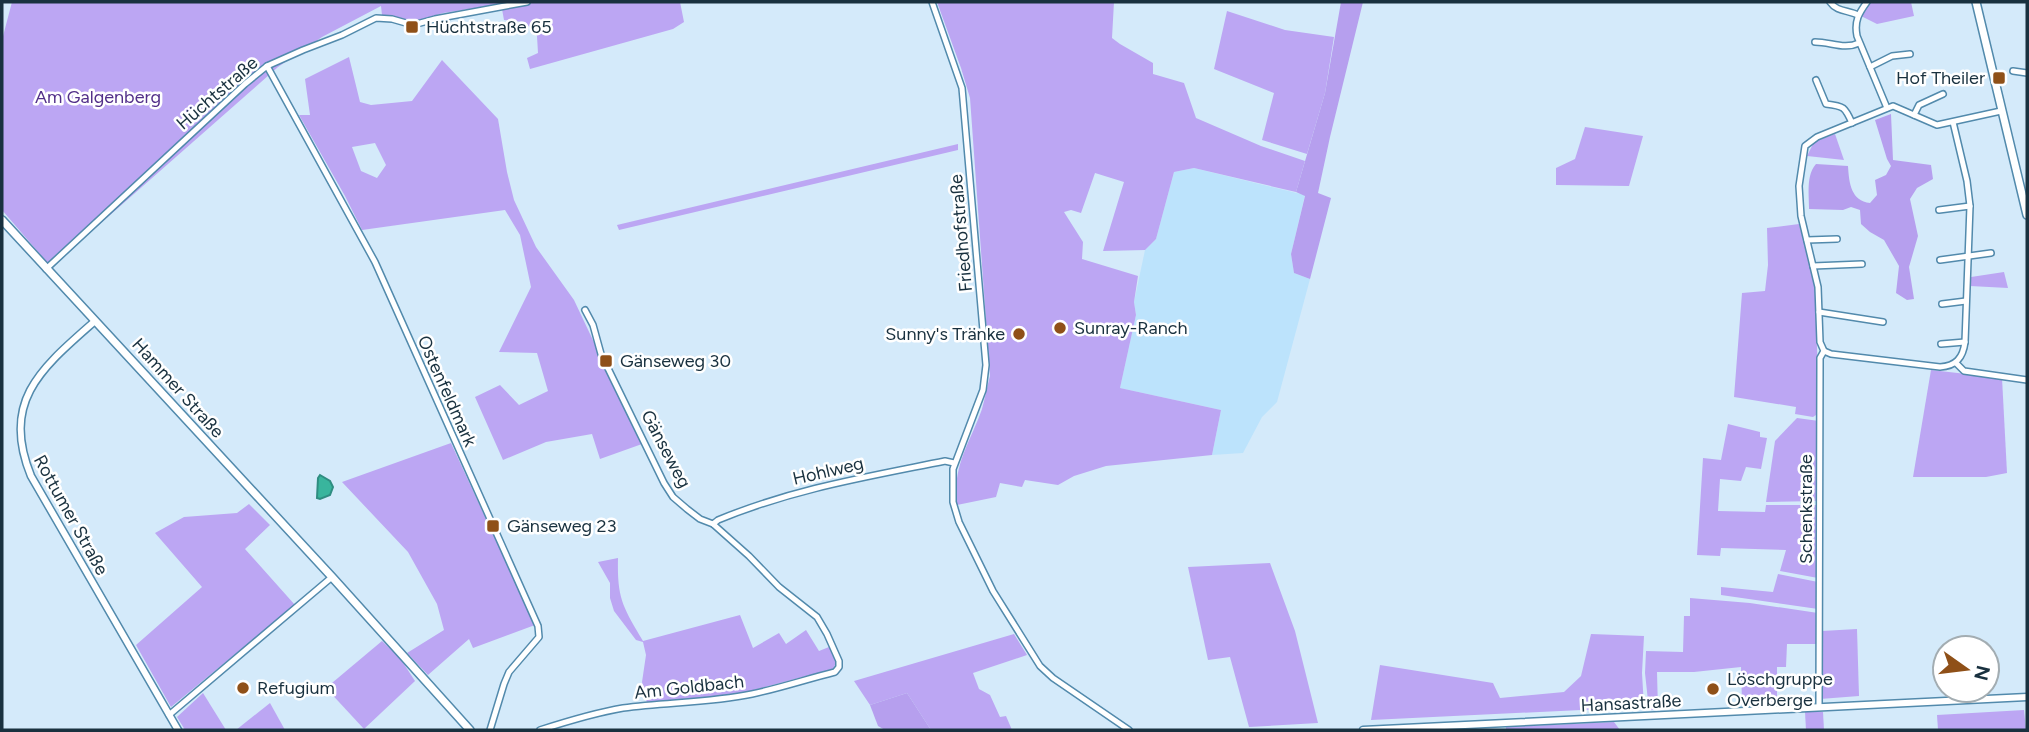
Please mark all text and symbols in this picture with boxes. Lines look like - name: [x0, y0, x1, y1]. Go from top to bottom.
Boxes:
- place label: Hüchtstraße 65: [426, 16, 552, 38]
- marker: Hüchtstraße 65: [404, 19, 420, 35]
- street label: Hüchtstraße: [172, 52, 262, 134]
- place label: Hof Theiler: [1896, 67, 1985, 89]
- marker: Hof Theiler: [1991, 70, 2007, 86]
- park label: Am Galgenberg: [35, 86, 161, 108]
- street label: Friedhofstraße: [945, 173, 977, 293]
- place label: Sunray-Ranch: [1074, 317, 1188, 339]
- marker: Sunray-Ranch: [1052, 320, 1068, 336]
- place label: Sunny's Tränke: [885, 323, 1005, 345]
- marker: Sunny's Tränke: [1011, 326, 1027, 342]
- street label: Ostenfeldmark: [413, 332, 481, 450]
- street label: Hammer Straße: [127, 334, 229, 443]
- place label: Gänseweg 30: [620, 350, 731, 372]
- marker: Gänseweg 30: [598, 353, 614, 369]
- street label: Gänseweg: [636, 406, 696, 492]
- street label: Rottumer Straße: [29, 451, 113, 579]
- street label: Hohlweg: [790, 452, 866, 490]
- street label: Schenkstraße: [1795, 454, 1817, 564]
- place label: Gänseweg 23: [507, 515, 616, 537]
- marker: Gänseweg 23: [485, 518, 501, 534]
- north arrow: [1931, 634, 2001, 704]
- text: N: [1969, 663, 1995, 683]
- place label: Löschgruppe Overberge: [1727, 668, 1833, 711]
- street label: Am Goldbach: [633, 670, 745, 704]
- place label: Refugium: [257, 677, 335, 699]
- marker: Refugium: [235, 680, 251, 696]
- marker: Löschgruppe Overberge: [1705, 681, 1721, 697]
- street label: Hansastraße: [1580, 689, 1682, 717]

